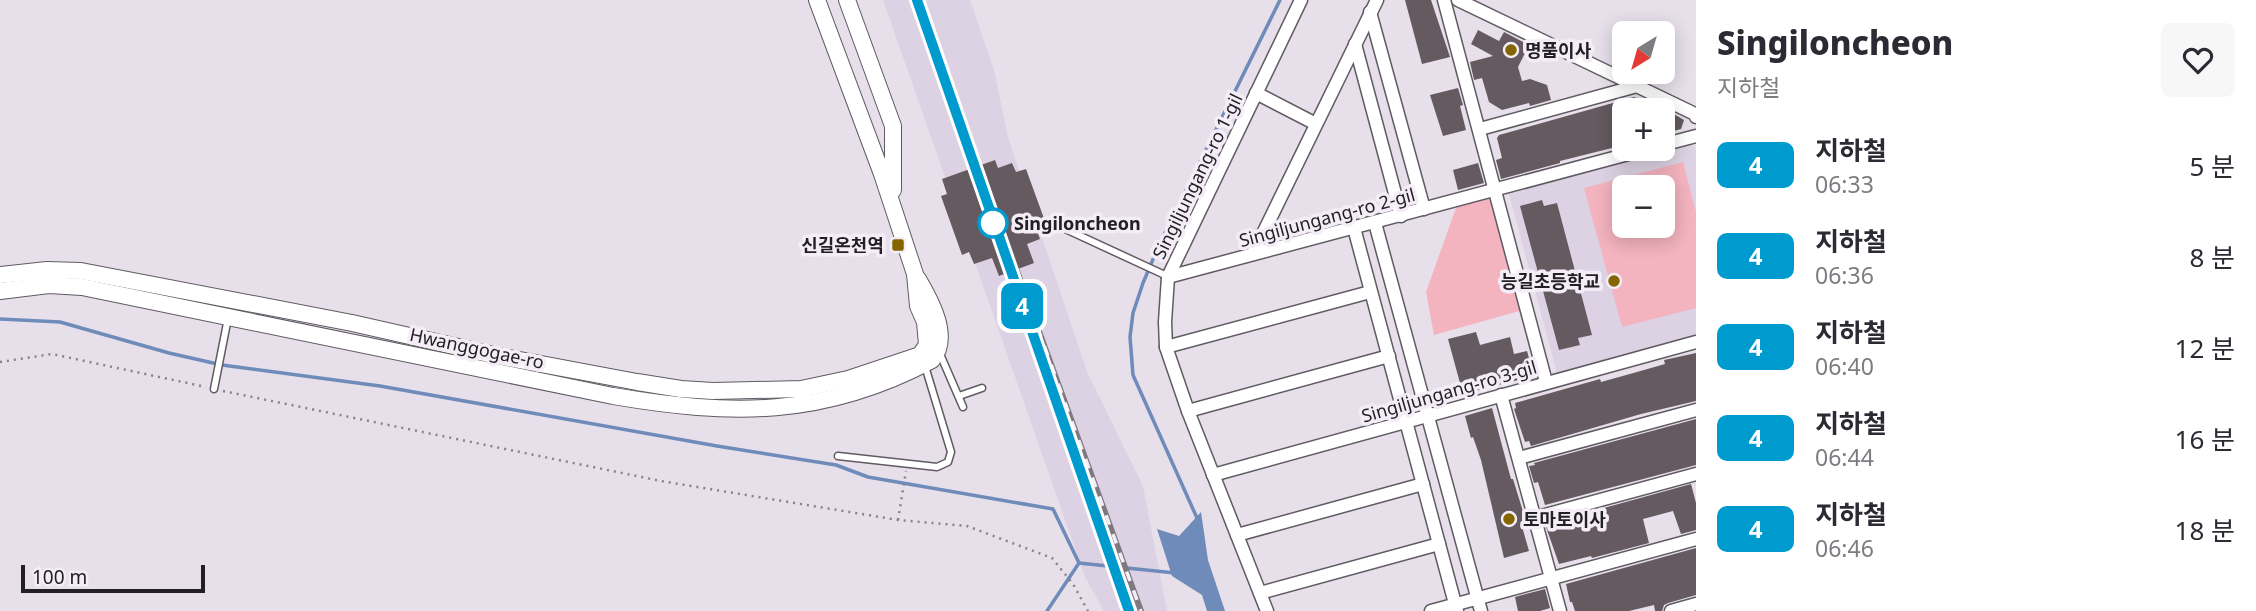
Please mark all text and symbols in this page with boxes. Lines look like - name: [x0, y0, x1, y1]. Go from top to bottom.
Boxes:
- text: Singiloncheon: [1717, 20, 1953, 65]
- north arrow: [1612, 21, 1675, 84]
- map controls: [1612, 21, 1675, 238]
- button: heart: [2161, 23, 2235, 97]
- place label: 명품이사: [1525, 38, 1592, 62]
- marker: 명품이사: [1503, 42, 1519, 58]
- text: 지하철: [1717, 71, 1780, 103]
- street label: Singiljungang-ro 1-gil: [1147, 89, 1247, 263]
- button: +: [1612, 98, 1675, 161]
- text: 지하철: [1815, 132, 1887, 168]
- text: 4: [1749, 148, 1762, 181]
- text: 5 분: [2189, 148, 2235, 184]
- text: 06:33: [1815, 168, 1874, 200]
- button: −: [1612, 175, 1675, 238]
- street label: Singiljungang-ro 2-gil: [1236, 182, 1418, 252]
- marker: Singiloncheon: [978, 208, 1008, 238]
- place label: Singiloncheon: [1014, 211, 1141, 235]
- text: 지하철: [1815, 223, 1887, 259]
- place label: 신길온천역: [801, 233, 884, 257]
- marker: 신길온천역: [890, 237, 906, 253]
- text: 4: [1749, 239, 1762, 272]
- text: 8 분: [2189, 239, 2235, 275]
- text: 06:36: [1815, 259, 1874, 291]
- place label: 능길초등학교: [1501, 269, 1600, 293]
- marker: 능길초등학교: [1606, 273, 1622, 289]
- line badge: 4: [999, 283, 1045, 329]
- text: 4: [1015, 289, 1029, 322]
- text: 지하철: [1815, 314, 1887, 350]
- street label: Hwanggogae-ro: [408, 322, 546, 374]
- text: 4: [1749, 330, 1762, 363]
- text: 12 분: [2175, 330, 2235, 366]
- text: 06:40: [1815, 350, 1874, 382]
- street label: Singiljungang-ro 3-gil: [1359, 354, 1539, 428]
- text: 지하철: [1815, 405, 1887, 441]
- text: 4: [1749, 421, 1762, 454]
- text: 16 분: [2175, 421, 2235, 457]
- text: 06:44: [1815, 441, 1874, 473]
- text: 지하철: [1815, 496, 1887, 532]
- place label: 토마토이사: [1523, 507, 1606, 531]
- marker: 토마토이사: [1501, 511, 1517, 527]
- text: 4: [1749, 512, 1762, 545]
- text: 18 분: [2175, 512, 2235, 548]
- text: 06:46: [1815, 532, 1874, 564]
- scale bar: [21, 562, 205, 594]
- text: 100 m: [32, 564, 87, 590]

